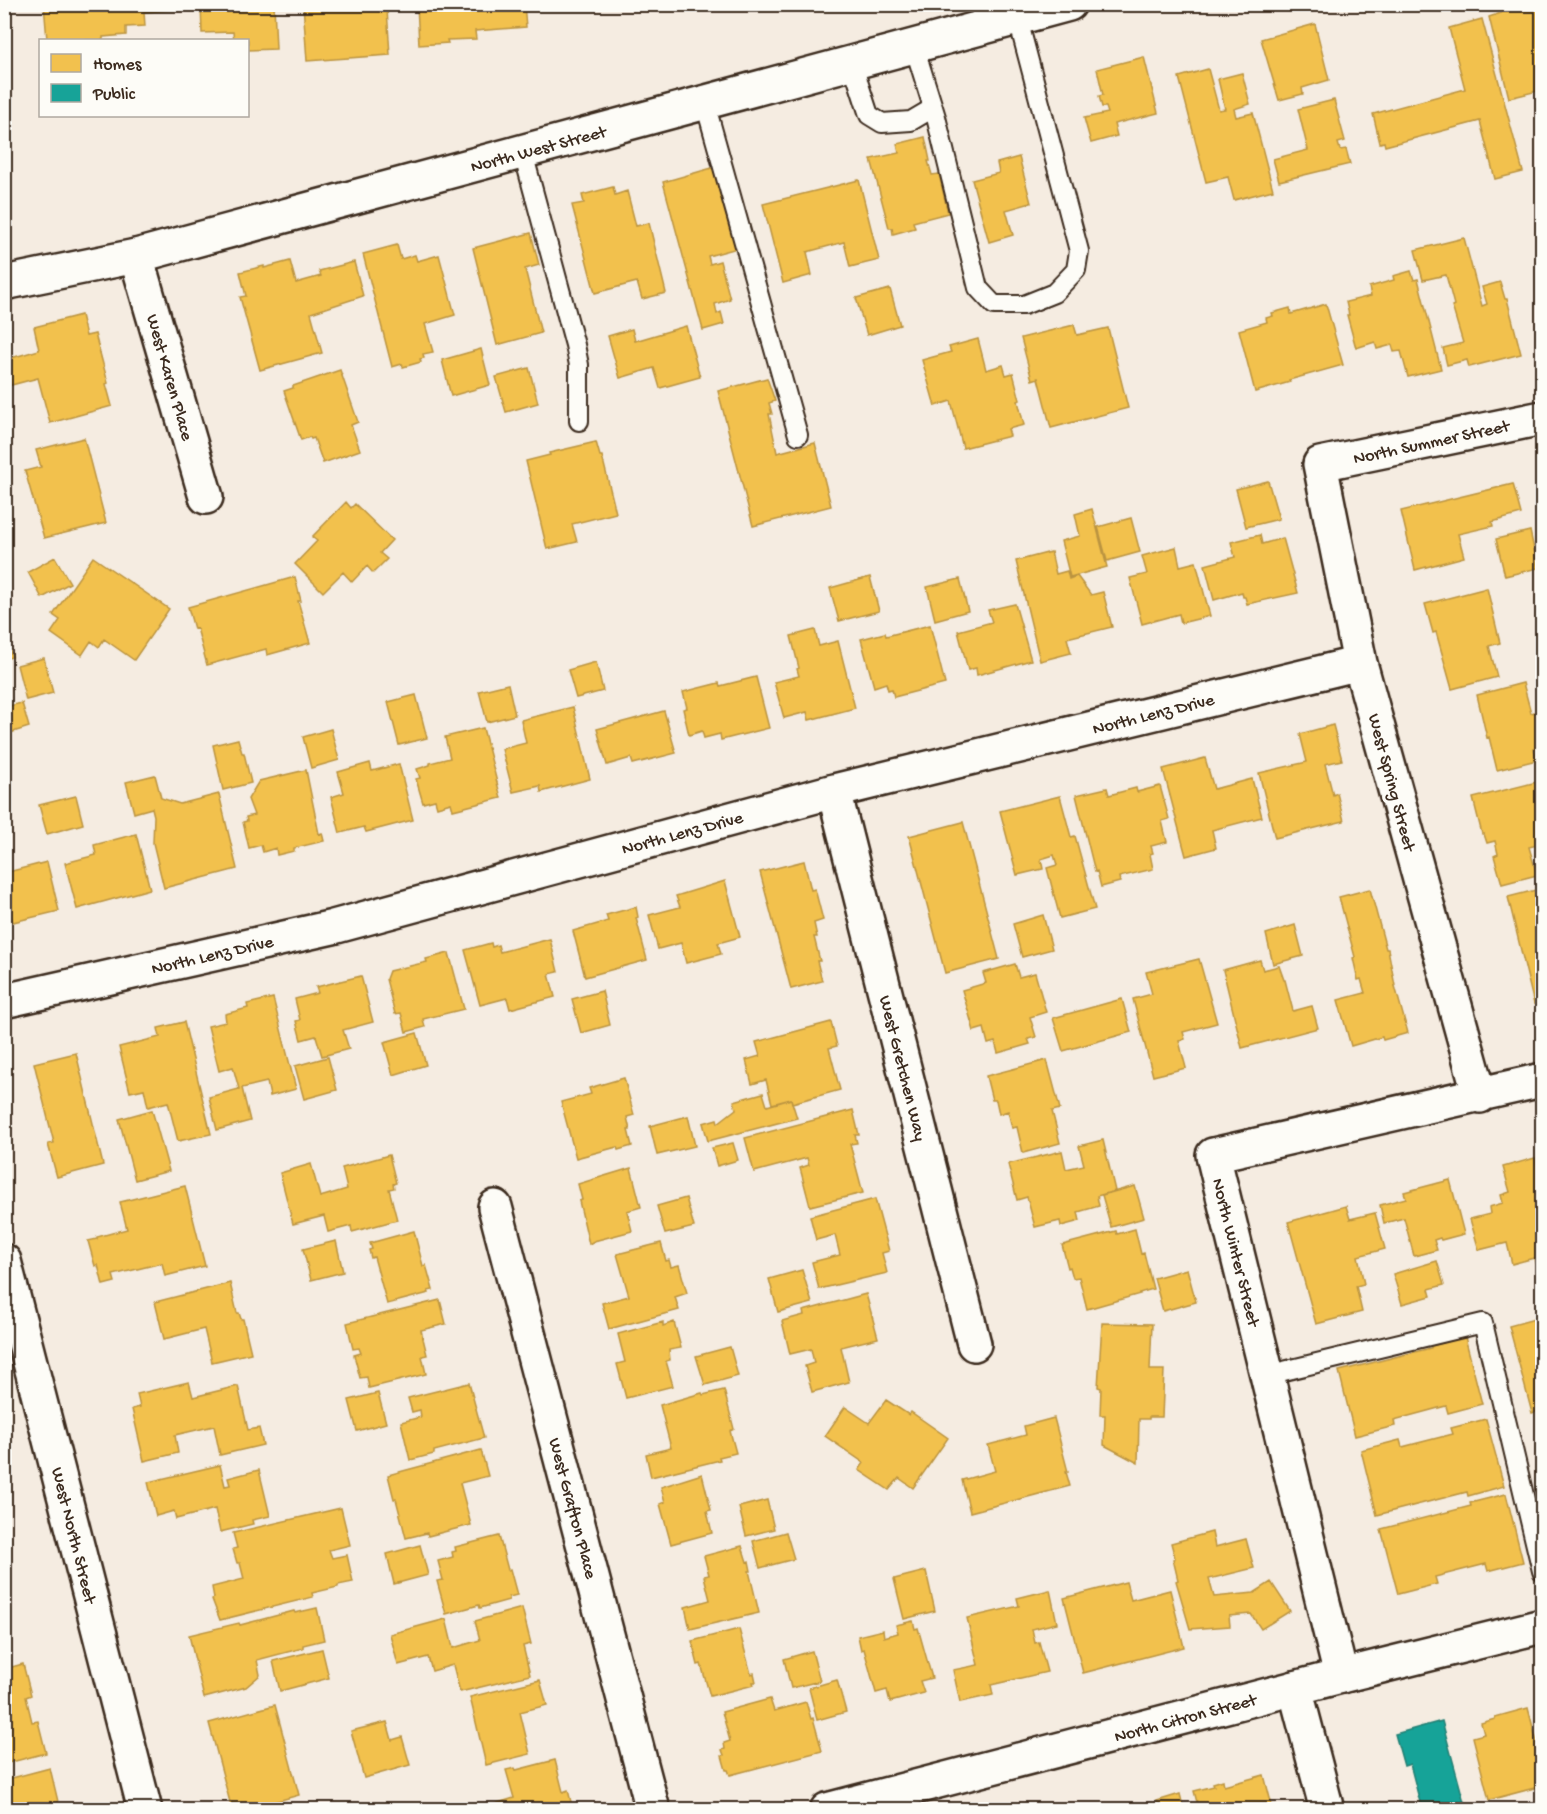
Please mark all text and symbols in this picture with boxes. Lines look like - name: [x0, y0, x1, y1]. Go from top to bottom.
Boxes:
- legend: [39, 39, 249, 117]
- text: Homes: [93, 55, 143, 76]
- text: Public: [92, 85, 136, 106]
- street label: North West Street: [469, 122, 610, 179]
- street label: West Karen Place: [141, 312, 197, 444]
- street label: North Summer Street: [1352, 416, 1513, 470]
- street label: North Lenz Drive: [1091, 690, 1217, 741]
- street label: West Spring Street: [1362, 712, 1419, 855]
- street label: North Lenz Drive: [620, 808, 746, 861]
- street label: North Lenz Drive: [149, 932, 276, 981]
- street label: West Gretchen Way: [873, 994, 930, 1144]
- street label: North Winter Street: [1206, 1176, 1264, 1330]
- street label: West Grafton Place: [543, 1436, 601, 1582]
- street label: West North Street: [46, 1465, 100, 1607]
- street label: North Citron Street: [1112, 1690, 1261, 1748]

